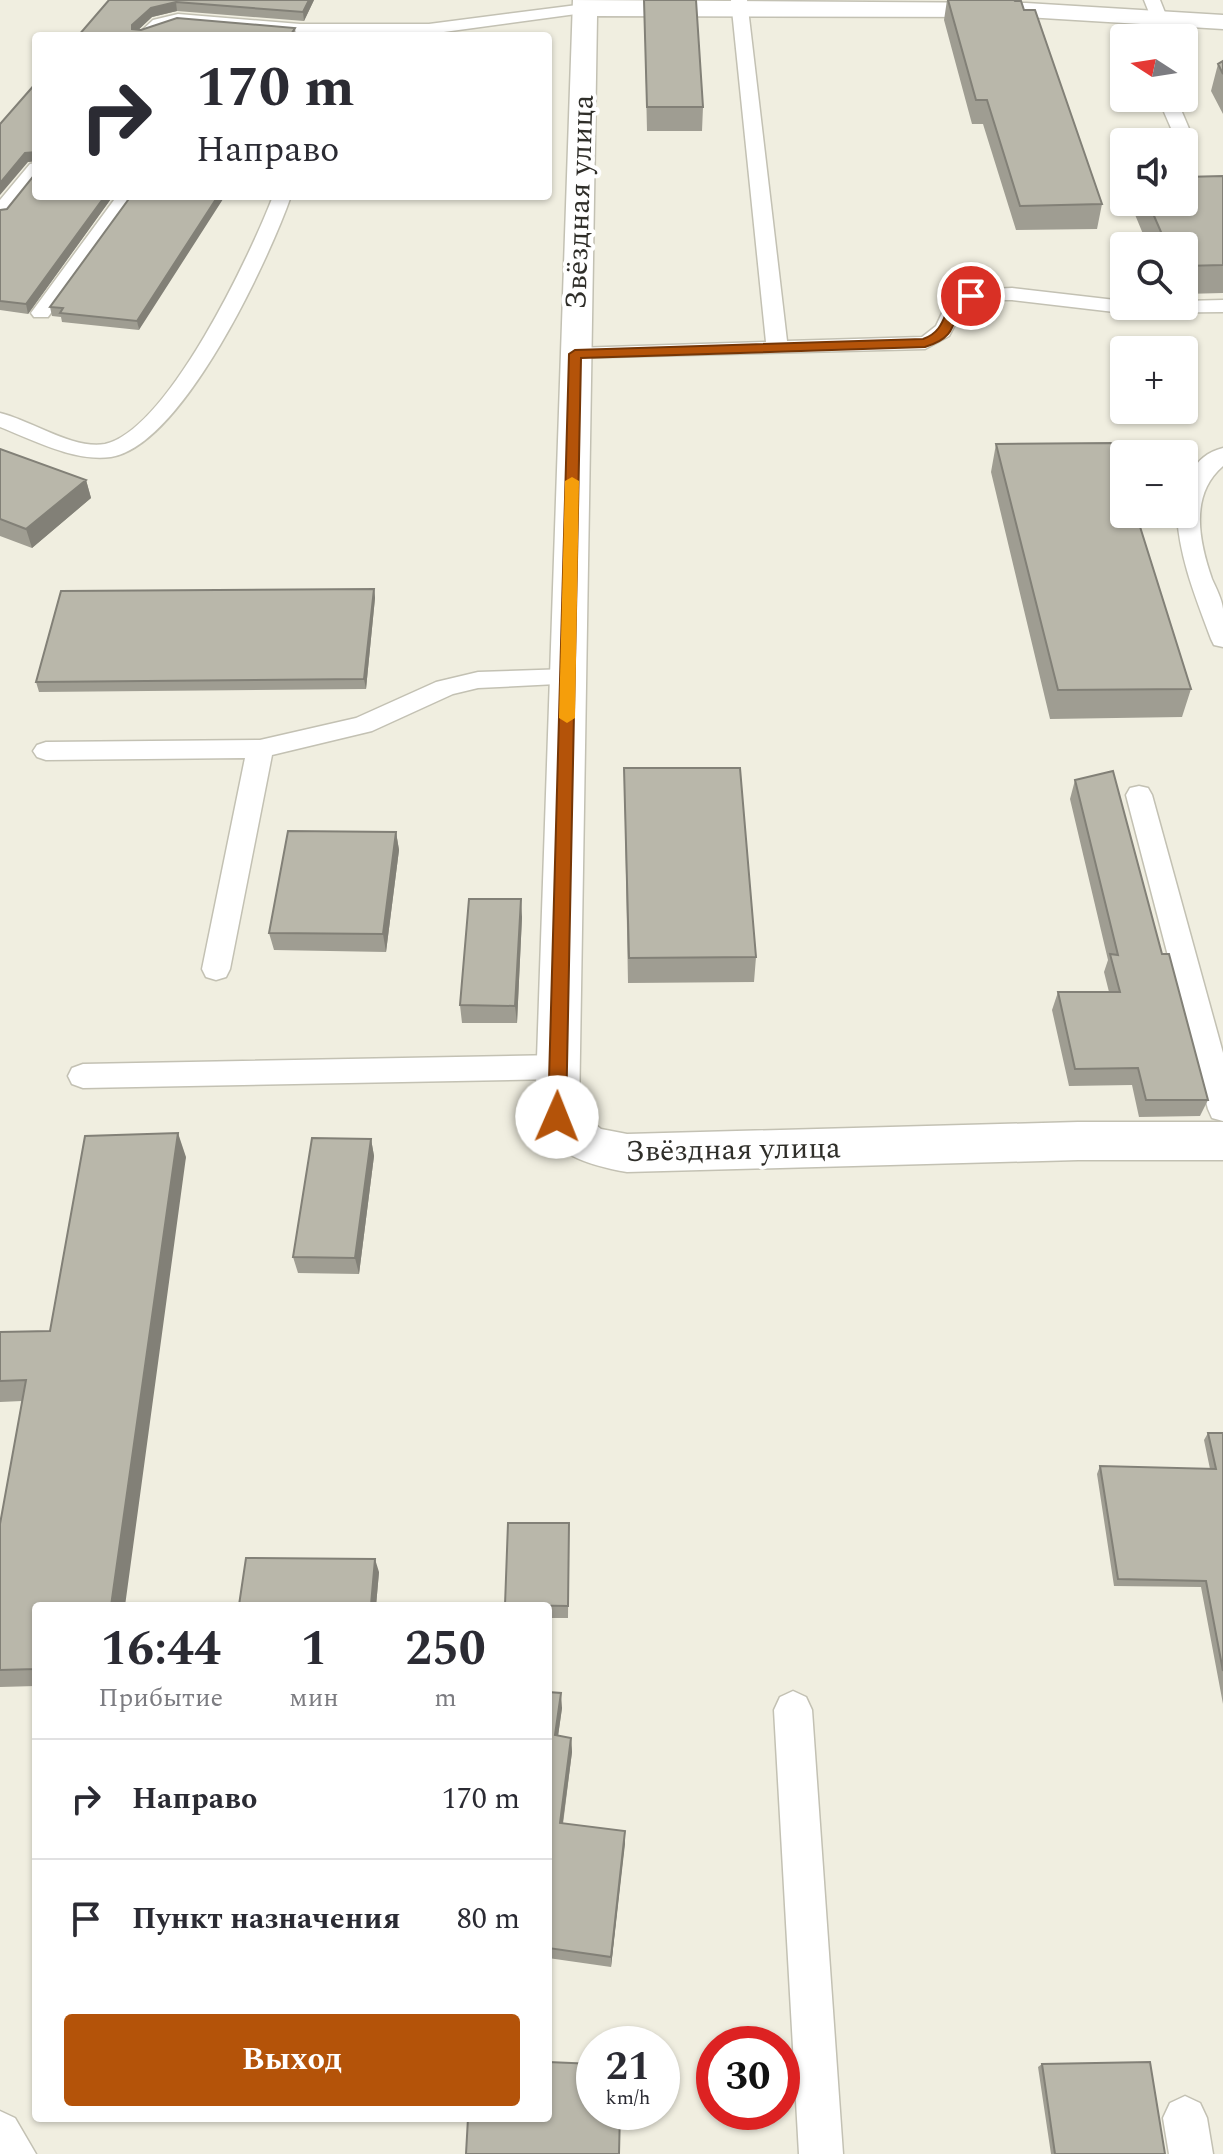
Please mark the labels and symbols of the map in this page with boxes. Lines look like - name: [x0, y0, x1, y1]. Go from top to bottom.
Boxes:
- north arrow: [1110, 24, 1198, 112]
- street label: Звёздная улица: [553, 93, 607, 310]
- pin: [937, 262, 1005, 330]
- position arrow: [515, 1075, 599, 1159]
- street label: Звёздная улица: [625, 1125, 841, 1175]
- speed limit sign: 30: [696, 2026, 800, 2130]

